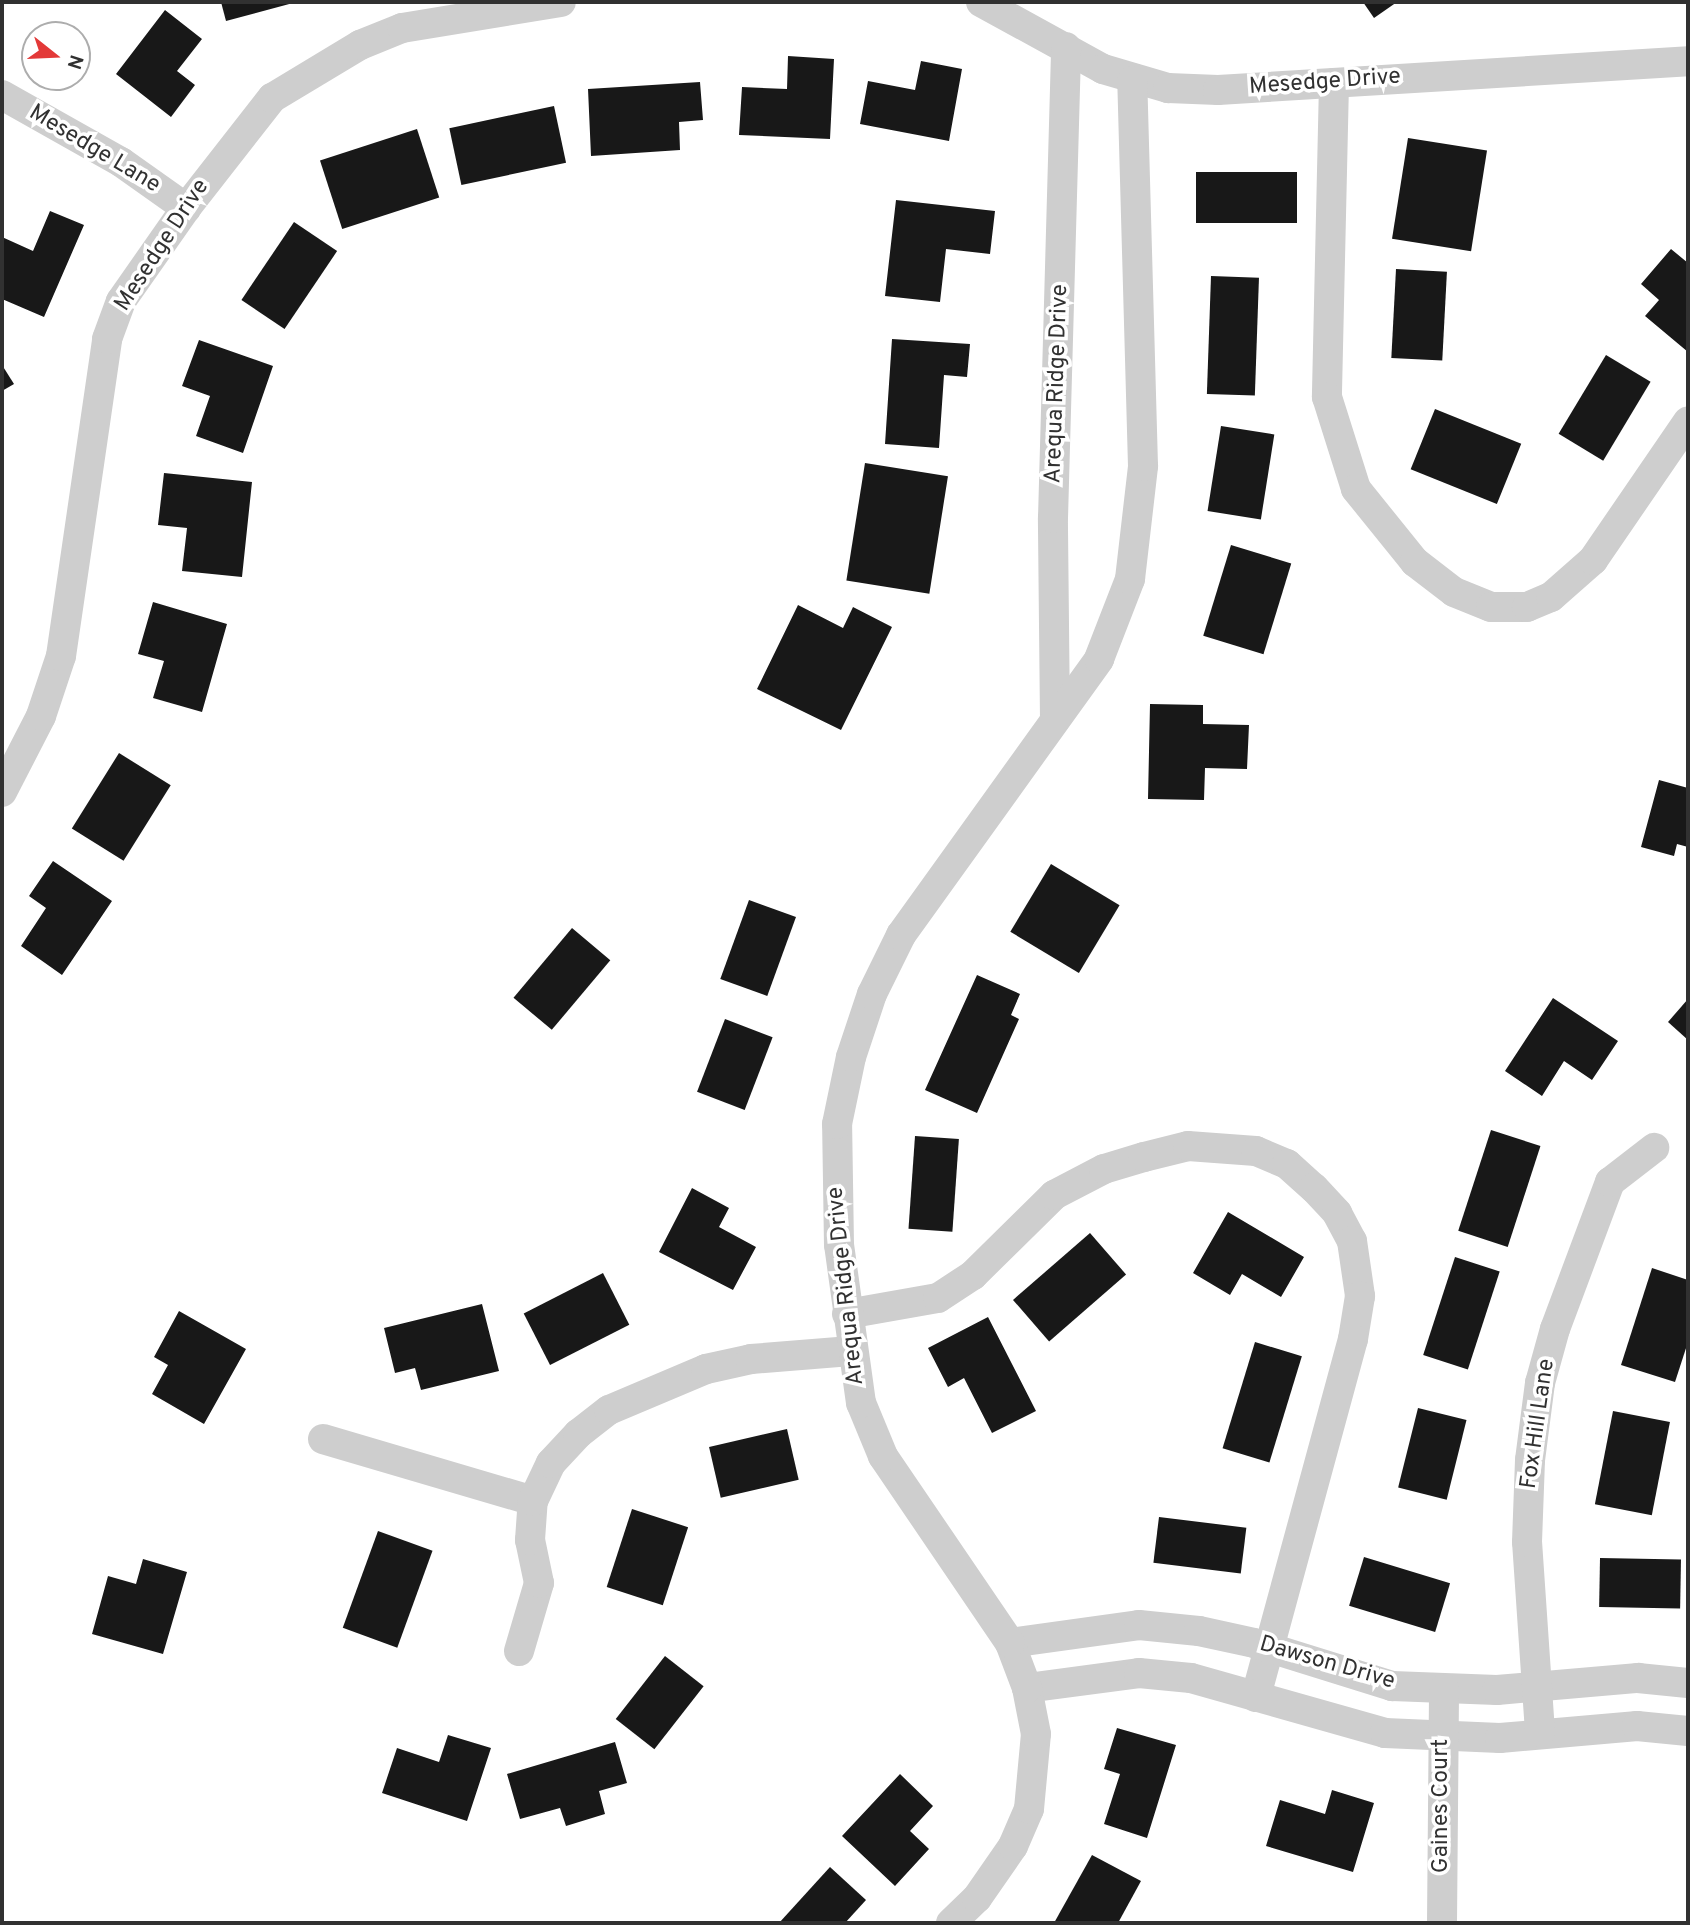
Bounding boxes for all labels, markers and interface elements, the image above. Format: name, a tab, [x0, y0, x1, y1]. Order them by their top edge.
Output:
north arrow	[21, 21, 91, 91]
text: N	[61, 52, 88, 72]
street label: Mesedge Drive	[1248, 64, 1402, 102]
street label: Mesedge Lane	[23, 100, 165, 200]
street label: Mesedge Drive	[110, 175, 216, 317]
street label: Arequa Ridge Drive	[1041, 284, 1075, 484]
street label: Arequa Ridge Drive	[823, 1185, 871, 1387]
street label: Fox Hill Lane	[1516, 1357, 1562, 1491]
street label: Dawson Drive	[1256, 1631, 1398, 1697]
street label: Gaines Court	[1428, 1739, 1456, 1873]

